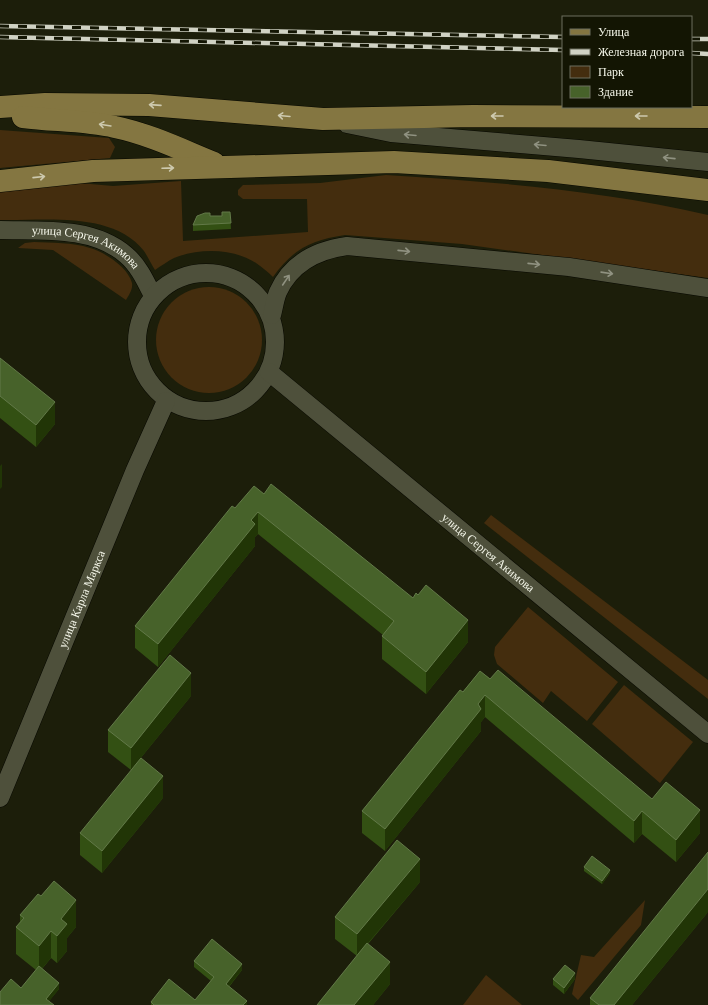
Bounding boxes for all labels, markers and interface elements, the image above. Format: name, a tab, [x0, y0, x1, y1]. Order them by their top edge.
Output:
legend	[562, 16, 692, 108]
text: Улица	[598, 25, 630, 39]
text: Железная дорога	[598, 45, 685, 59]
text: Парк	[598, 65, 624, 79]
text: Здание	[598, 85, 633, 99]
one-way arrow	[149, 102, 162, 109]
one-way arrow	[278, 112, 291, 119]
one-way arrow	[491, 112, 504, 120]
one-way arrow	[635, 112, 648, 120]
one-way arrow	[99, 121, 112, 129]
one-way arrow	[404, 131, 417, 138]
one-way arrow	[534, 142, 547, 149]
one-way arrow	[663, 154, 676, 162]
one-way arrow	[161, 164, 174, 172]
one-way arrow	[32, 173, 45, 180]
street label: улица Сергея Акимова	[32, 223, 143, 272]
one-way arrow	[397, 247, 410, 255]
one-way arrow	[527, 260, 540, 268]
one-way arrow	[600, 269, 613, 277]
one-way arrow	[282, 275, 290, 286]
street label: улица Сергея Акимова	[439, 510, 538, 595]
street label: улица Карла Маркса	[55, 548, 108, 650]

